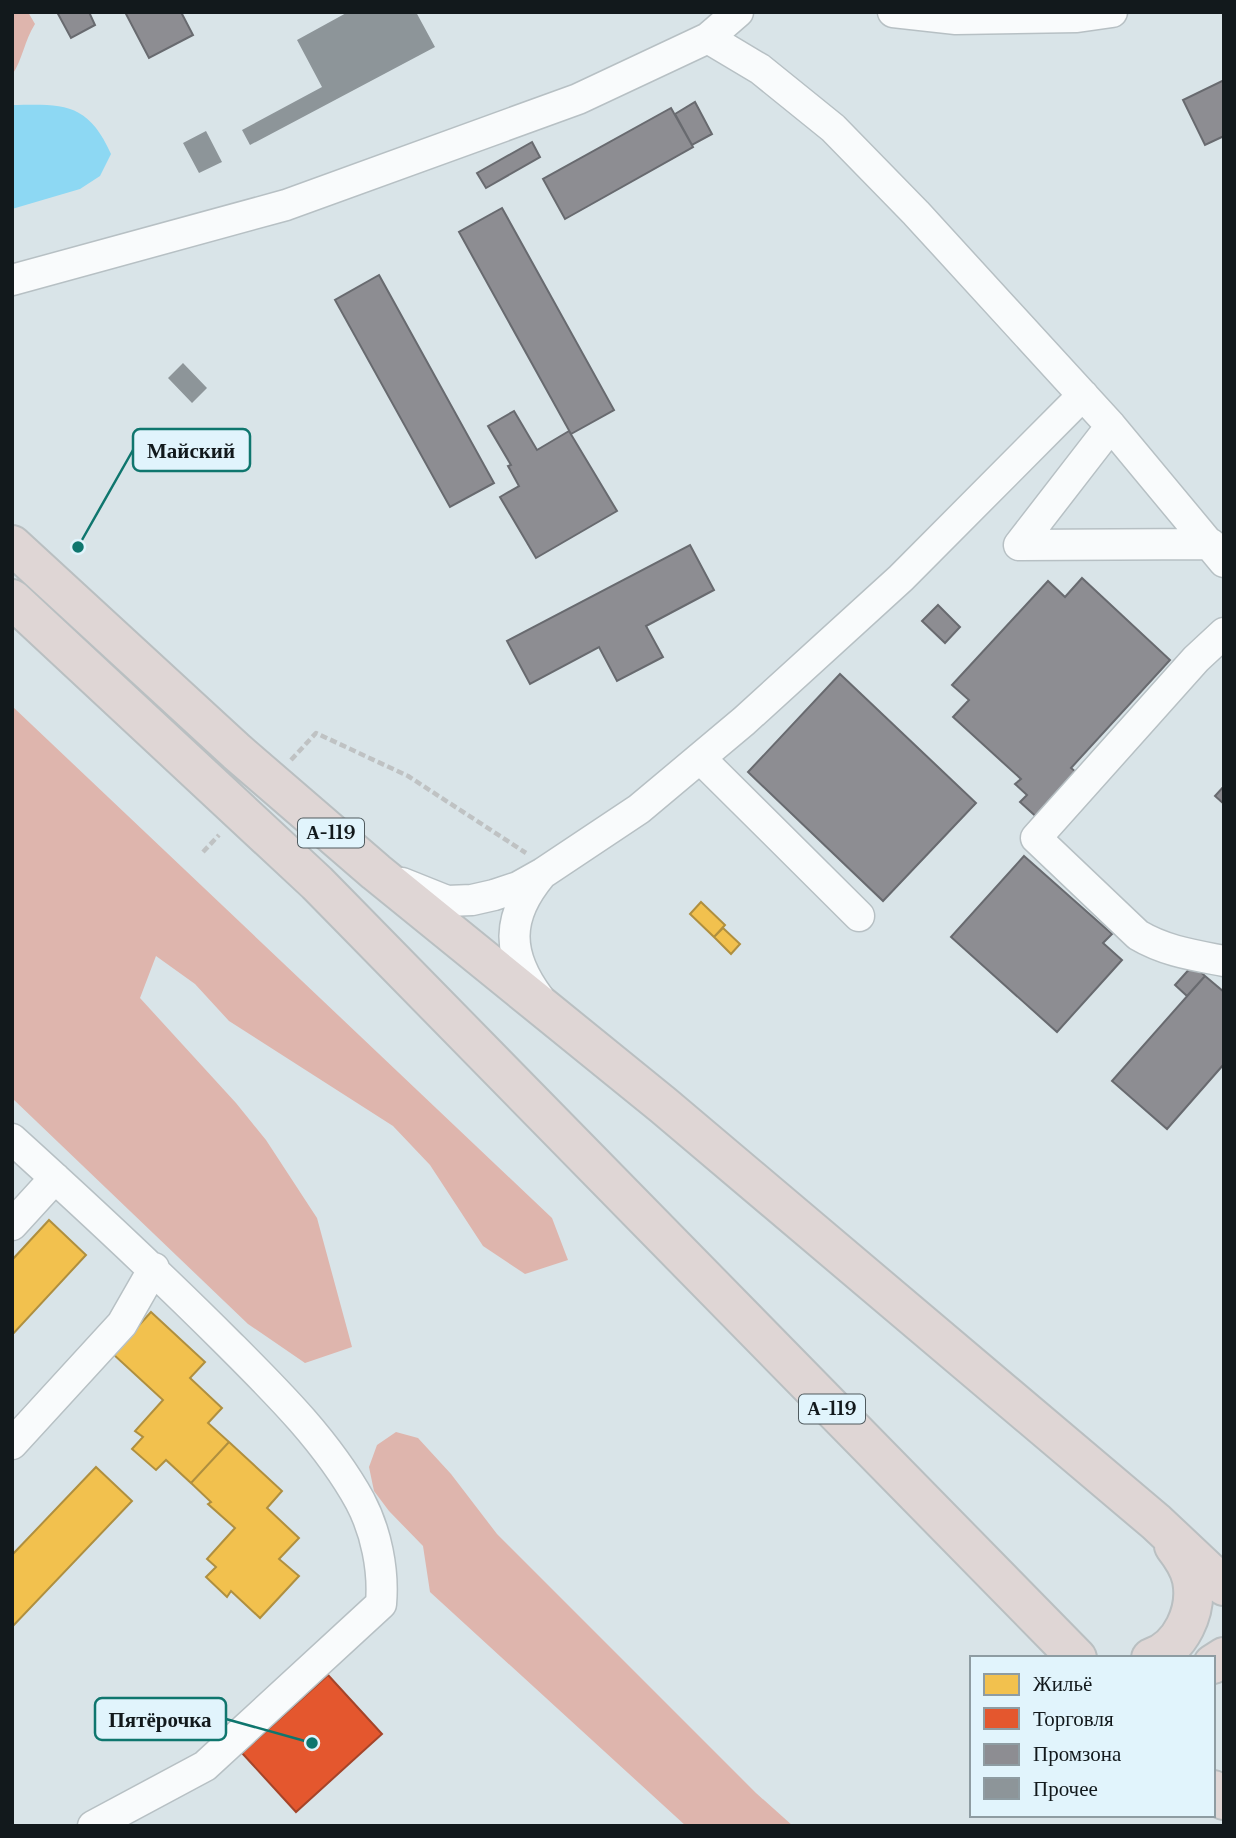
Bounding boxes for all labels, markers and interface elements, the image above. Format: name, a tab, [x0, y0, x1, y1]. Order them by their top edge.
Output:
callout: Майский	[133, 429, 250, 471]
text: Майский	[147, 438, 235, 464]
road number: А-119	[298, 818, 364, 848]
road number: А-119	[799, 1394, 865, 1424]
legend	[970, 1656, 1215, 1817]
text: Жильё	[1033, 1671, 1092, 1697]
callout: Пятёрочка	[95, 1698, 226, 1740]
text: Торговля	[1033, 1706, 1114, 1732]
text: Пятёрочка	[108, 1707, 212, 1733]
text: Промзона	[1033, 1741, 1122, 1767]
text: Прочее	[1033, 1776, 1098, 1802]

